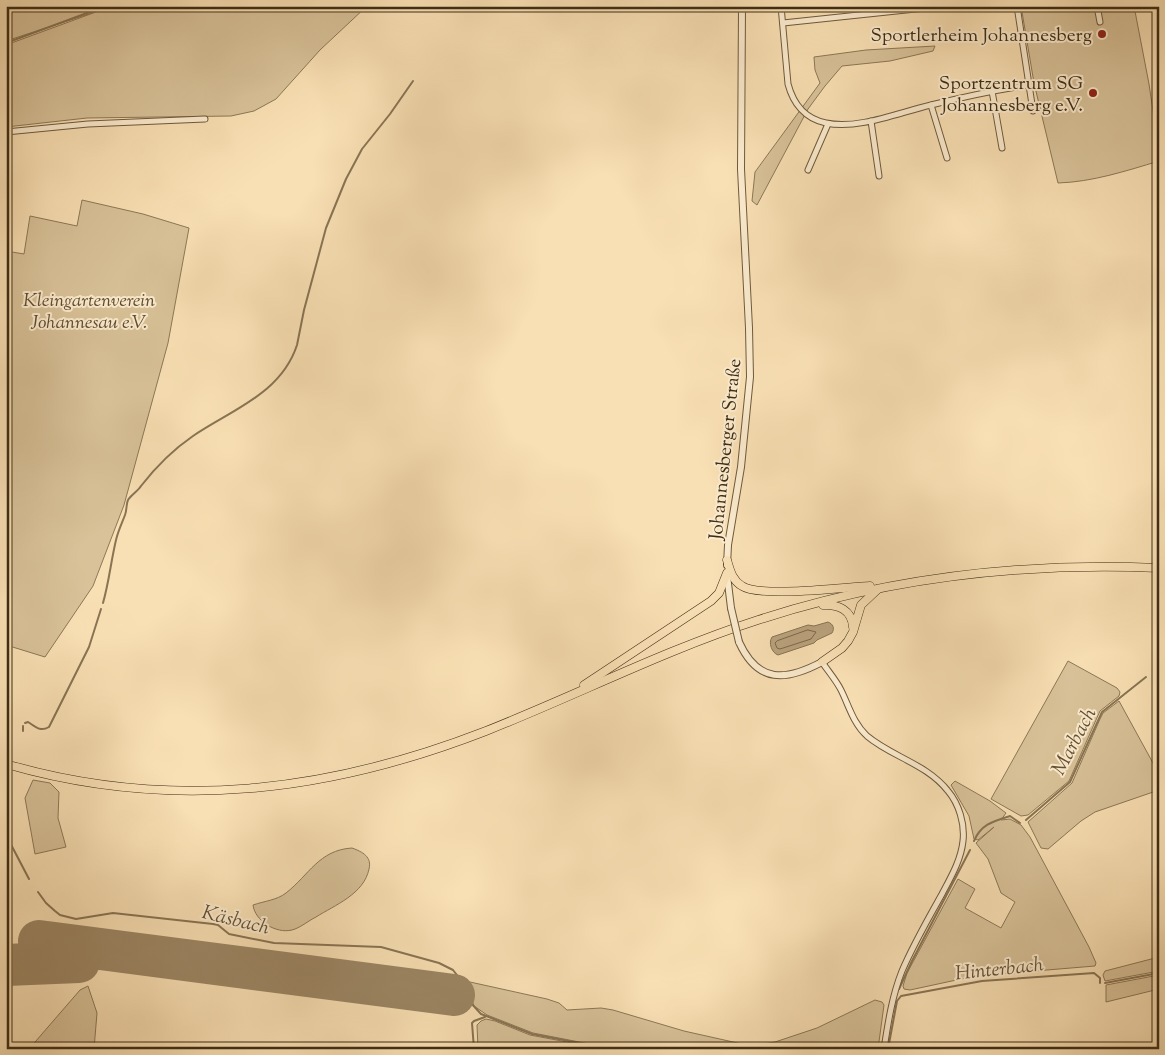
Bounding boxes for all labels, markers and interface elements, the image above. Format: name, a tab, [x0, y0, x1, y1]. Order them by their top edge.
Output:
place label: Sportlerheim Johannesberg	[870, 23, 1092, 50]
marker: Sportlerheim Johannesberg	[1096, 28, 1108, 40]
place label: Sportzentrum SG Johannesberg e.V.	[939, 71, 1083, 120]
marker: Sportzentrum SG Johannesberg e.V.	[1087, 87, 1099, 99]
park label: Kleingartenverein Johannesau e.V.	[23, 288, 155, 337]
street label: Johannesberger Straße	[703, 357, 749, 542]
water label: Marbach	[1045, 703, 1105, 781]
water label: Käsbach	[199, 899, 272, 944]
water label: Hinterbach	[954, 951, 1045, 990]

